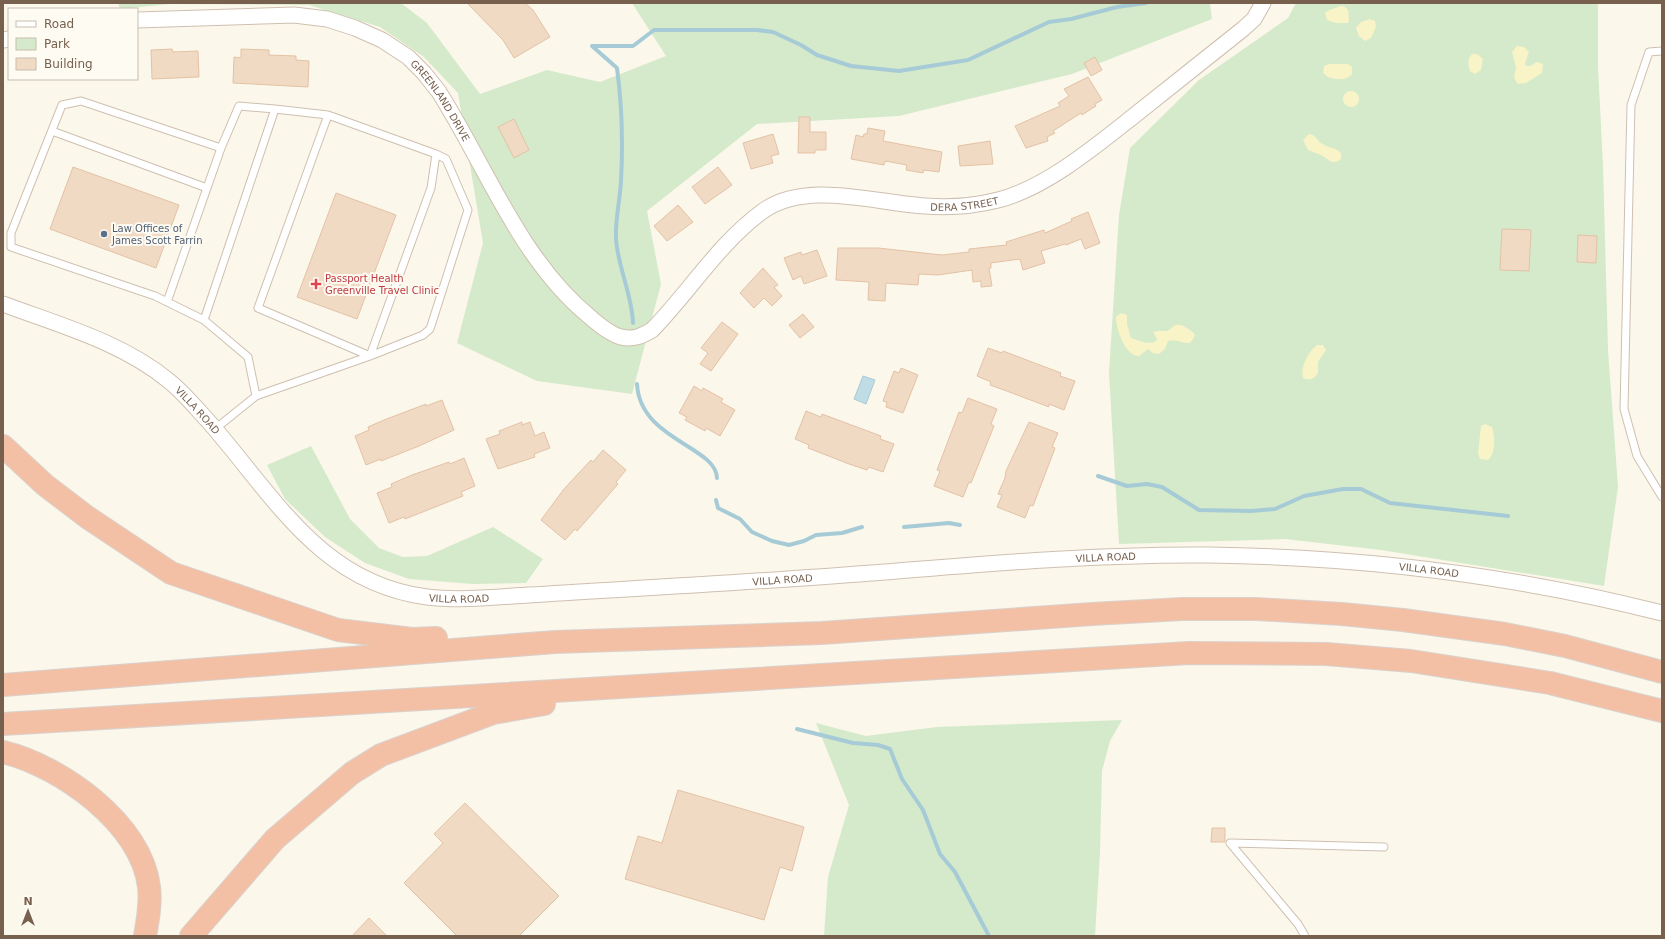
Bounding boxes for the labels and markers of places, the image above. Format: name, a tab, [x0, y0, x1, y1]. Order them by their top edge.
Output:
place label: Law Offices of James Scott Farrin	[111, 223, 202, 246]
marker: Law Offices of James Scott Farrin	[99, 229, 109, 239]
place label: Passport Health Greenville Travel Clinic	[325, 273, 439, 296]
marker: Passport Health Greenville Travel Clinic	[310, 278, 322, 290]

